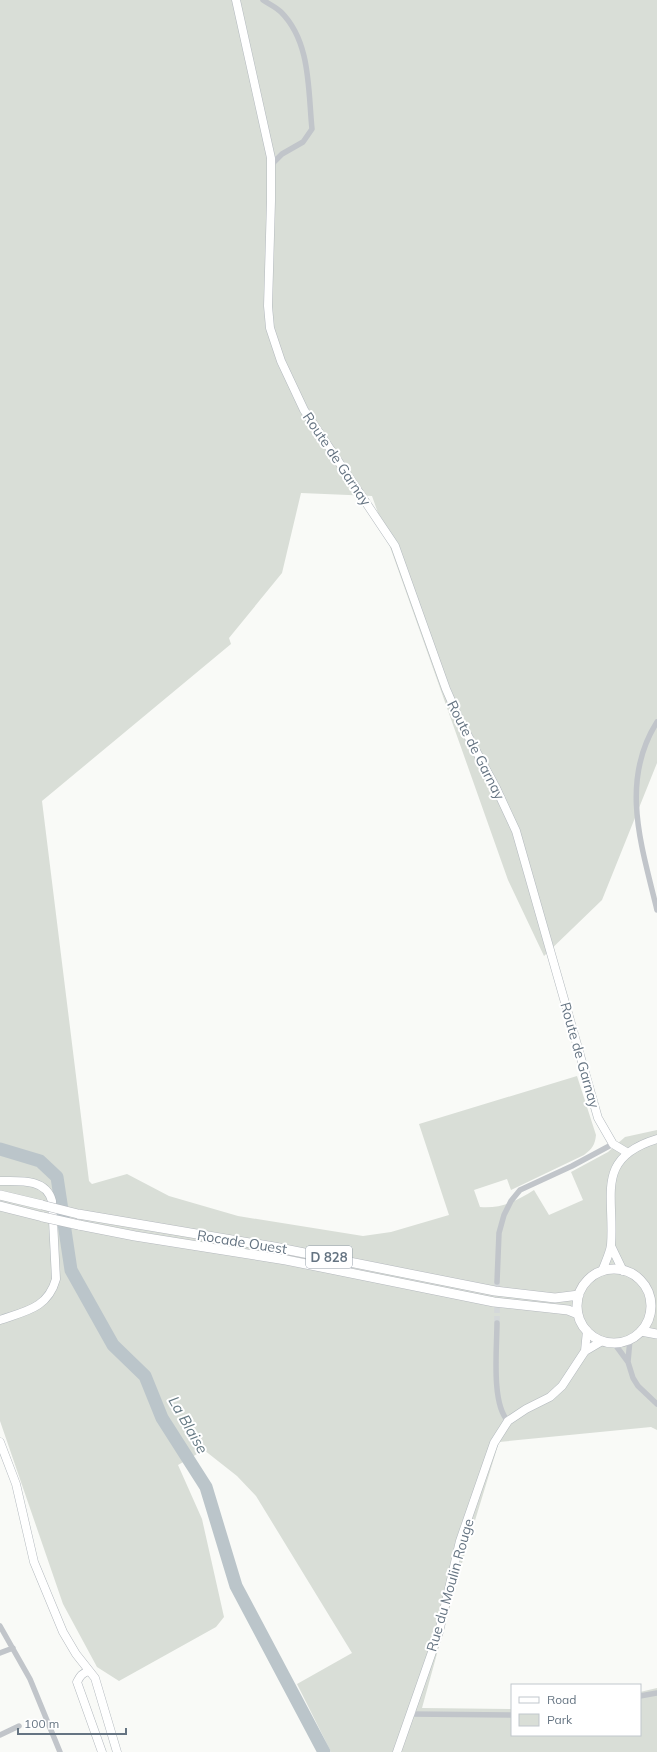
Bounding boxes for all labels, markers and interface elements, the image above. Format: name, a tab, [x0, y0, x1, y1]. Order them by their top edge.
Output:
street label: Route de Garnay	[299, 409, 375, 510]
street label: Route de Garnay	[443, 697, 509, 803]
street label: Route de Garnay	[556, 1000, 604, 1110]
street label: Rocade Ouest	[196, 1226, 288, 1258]
road number: D 828	[306, 1246, 352, 1268]
water label: La Blaise	[164, 1393, 212, 1457]
street label: Rue du Moulin Rouge	[422, 1516, 478, 1654]
legend	[511, 1684, 641, 1736]
text: Road	[547, 1692, 576, 1707]
scale bar	[18, 1710, 126, 1736]
text: Park	[547, 1712, 573, 1727]
text: 100 m	[24, 1716, 59, 1731]

